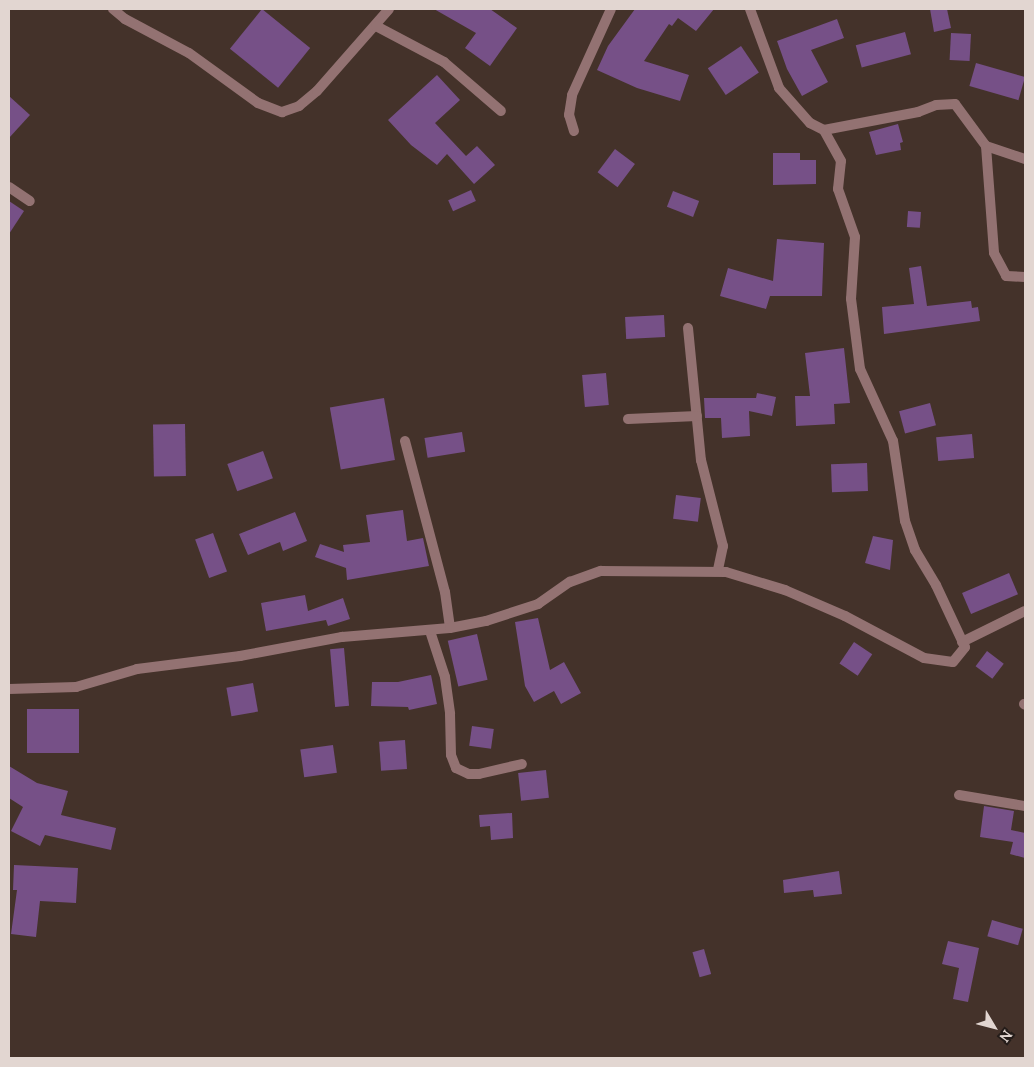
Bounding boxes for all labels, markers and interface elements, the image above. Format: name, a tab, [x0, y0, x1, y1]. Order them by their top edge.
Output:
north arrow	[969, 1002, 1019, 1052]
text: N	[996, 1026, 1016, 1046]

